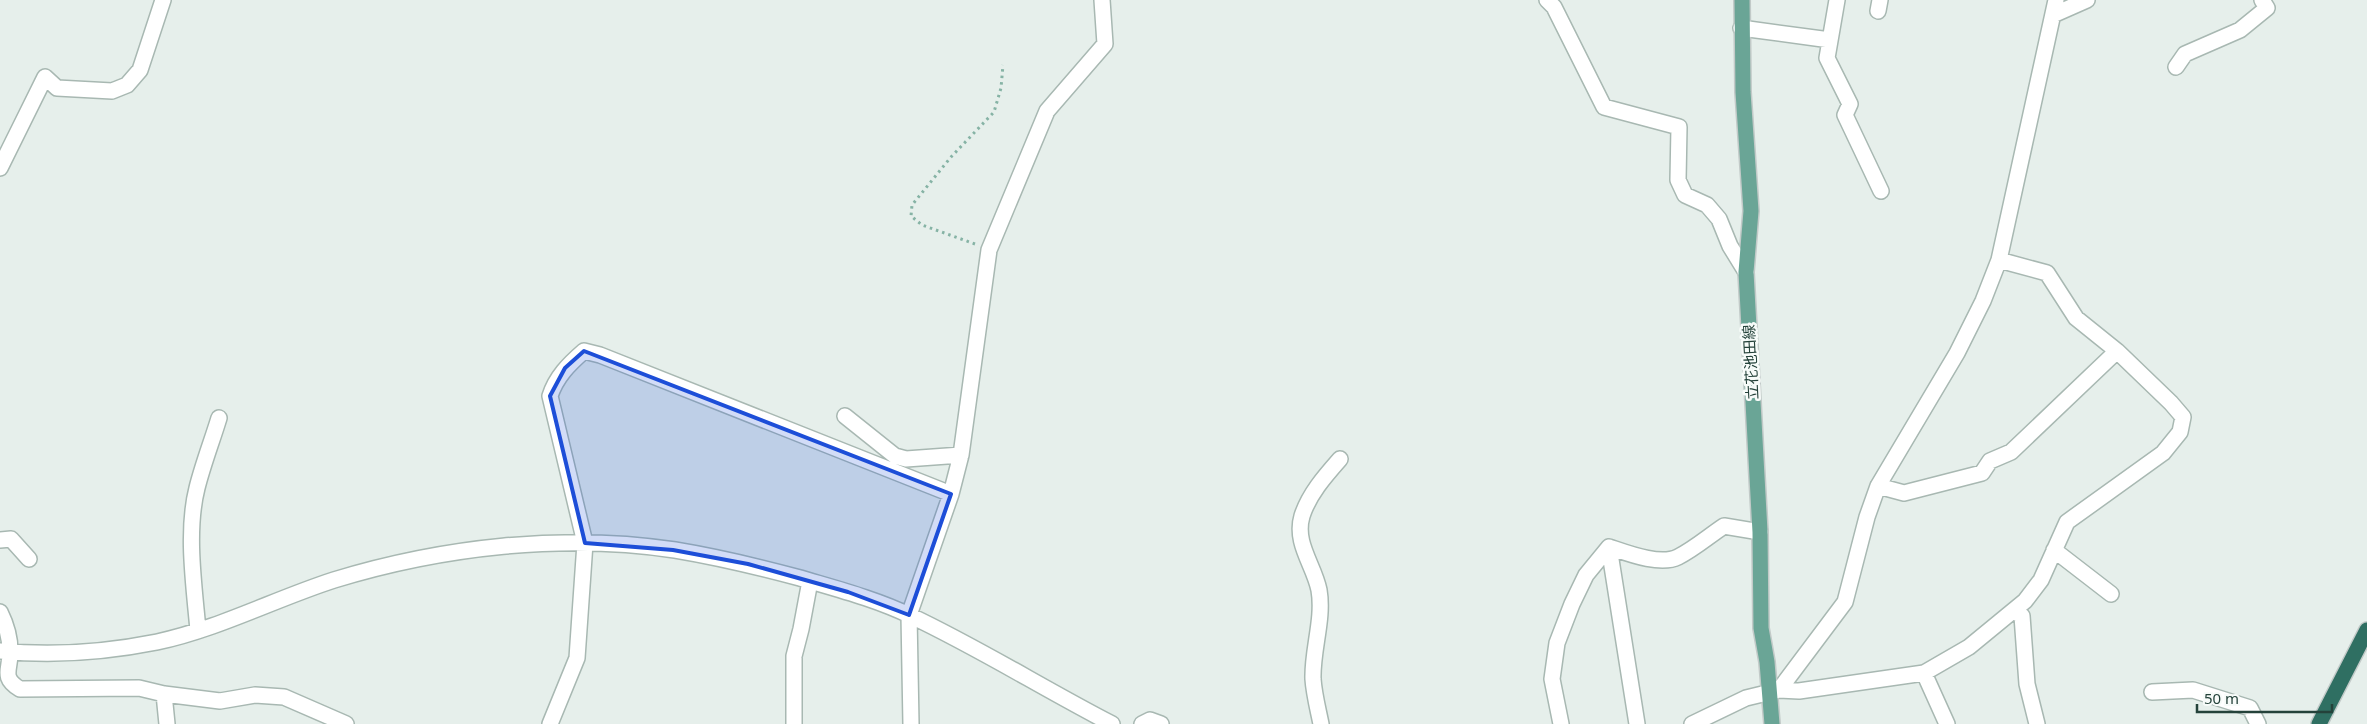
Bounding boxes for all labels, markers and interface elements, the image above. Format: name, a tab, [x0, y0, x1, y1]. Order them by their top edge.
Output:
street label: 立花池田線	[1738, 324, 1762, 400]
scale bar	[2197, 682, 2332, 714]
text: 50 m	[2204, 688, 2239, 708]

